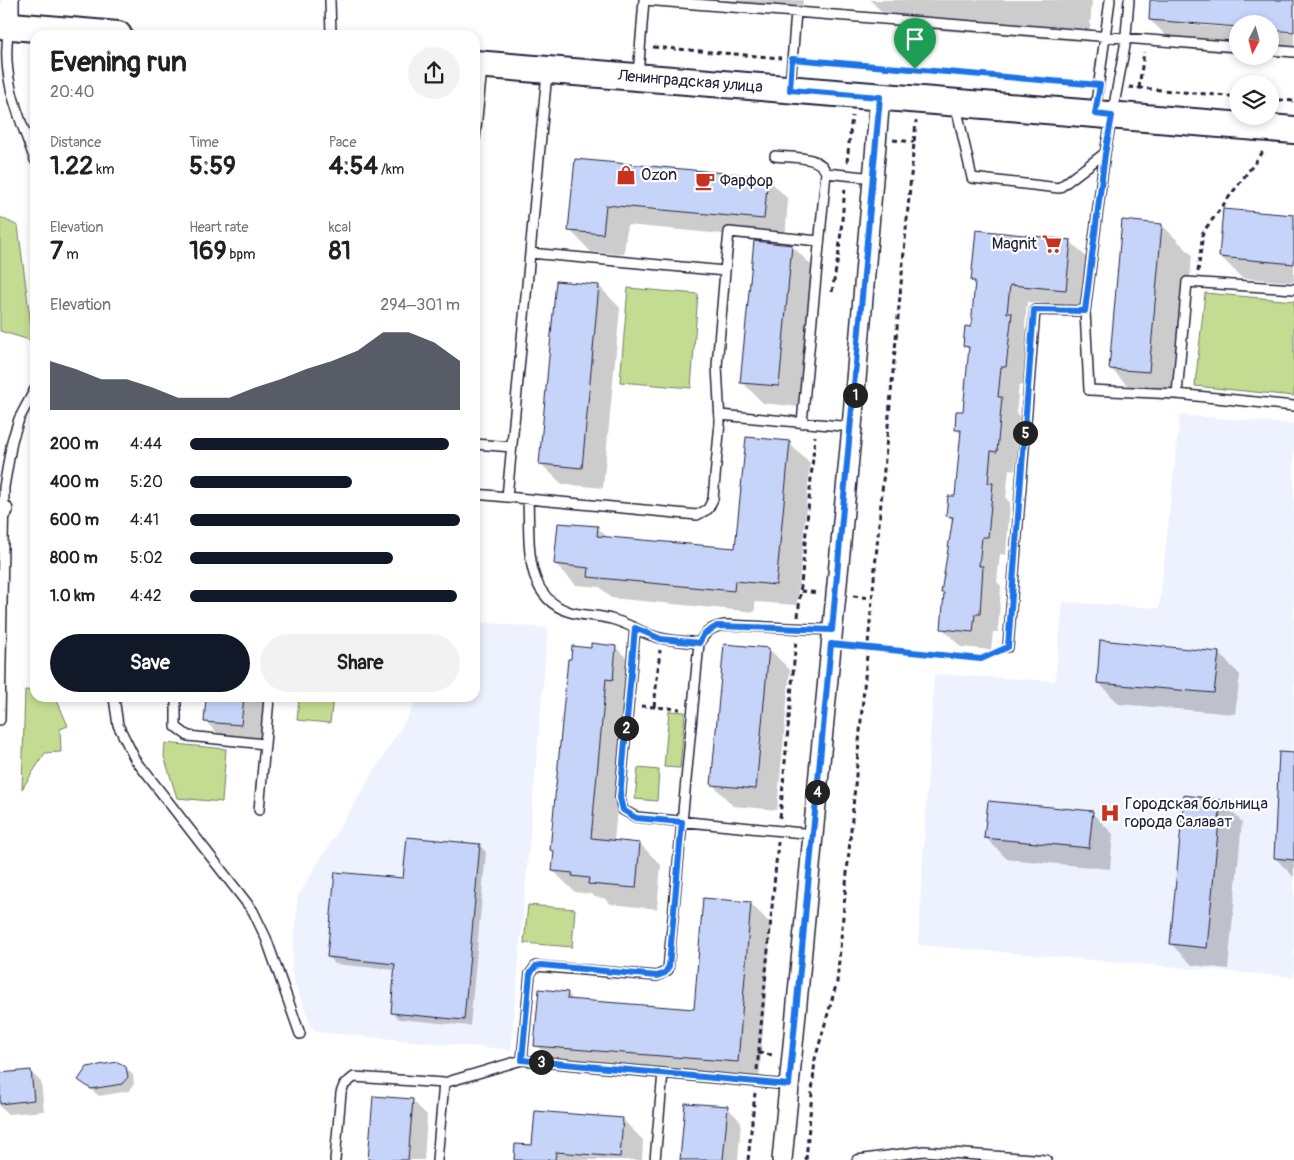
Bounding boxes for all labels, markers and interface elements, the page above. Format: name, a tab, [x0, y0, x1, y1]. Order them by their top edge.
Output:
north arrow	[1229, 15, 1279, 65]
map controls	[1229, 15, 1279, 125]
pin	[894, 18, 936, 69]
icon: arrive	[901, 25, 929, 53]
text: Evening run	[50, 45, 187, 80]
button: share	[408, 47, 460, 99]
street label: Ленинградская улица	[616, 65, 764, 97]
button: layers	[1229, 75, 1279, 125]
text: 20:40	[50, 82, 94, 102]
text: Distance	[50, 134, 101, 151]
text: Time	[189, 134, 219, 151]
text: Pace	[329, 134, 356, 151]
text: 1.22	[50, 151, 93, 182]
text: 5:59	[189, 151, 236, 182]
text: 4:54	[329, 151, 378, 182]
text: km	[93, 161, 115, 178]
text: /km	[378, 161, 404, 178]
shop icon: Ozon	[615, 164, 637, 186]
place label: Ozon	[641, 165, 677, 185]
cafe icon: Фарфор	[694, 170, 716, 192]
place label: Фарфор	[720, 171, 773, 191]
text: Elevation	[50, 219, 103, 236]
text: Heart rate	[189, 219, 248, 236]
text: kcal	[329, 219, 351, 236]
supermarket icon: Magnit	[1041, 233, 1063, 255]
place label: Magnit	[992, 234, 1038, 254]
text: 7	[50, 236, 63, 267]
text: 169	[189, 236, 227, 267]
text: 81	[329, 236, 351, 267]
text: m	[63, 246, 79, 263]
text: bpm	[227, 246, 255, 263]
text: Elevation	[50, 295, 111, 315]
text: 294–301 m	[380, 295, 460, 315]
pin: 1	[842, 382, 868, 408]
text: 1	[853, 387, 858, 404]
pin: 5	[1012, 420, 1038, 446]
text: 5	[1022, 425, 1029, 442]
text: 200 m	[50, 434, 98, 454]
text: 4:44	[130, 434, 162, 454]
text: 400 m	[50, 472, 99, 492]
text: 5:20	[130, 472, 163, 492]
text: 600 m	[50, 510, 99, 530]
text: 4:41	[130, 510, 159, 530]
text: 800 m	[50, 548, 98, 568]
text: 5:02	[130, 548, 163, 568]
text: 1.0 km	[50, 586, 95, 606]
text: 4:42	[130, 586, 162, 606]
button: Save	[50, 634, 250, 692]
button: Share	[260, 634, 460, 692]
pin: 2	[614, 716, 638, 740]
text: 2	[623, 720, 630, 737]
pin: 4	[804, 780, 830, 804]
text: 4	[813, 784, 822, 801]
place label: Городская больница города Салават	[1125, 794, 1268, 832]
hospital icon: Городская больница города Салават	[1099, 802, 1121, 824]
pin: 3	[528, 1050, 554, 1074]
text: 3	[538, 1054, 545, 1071]

